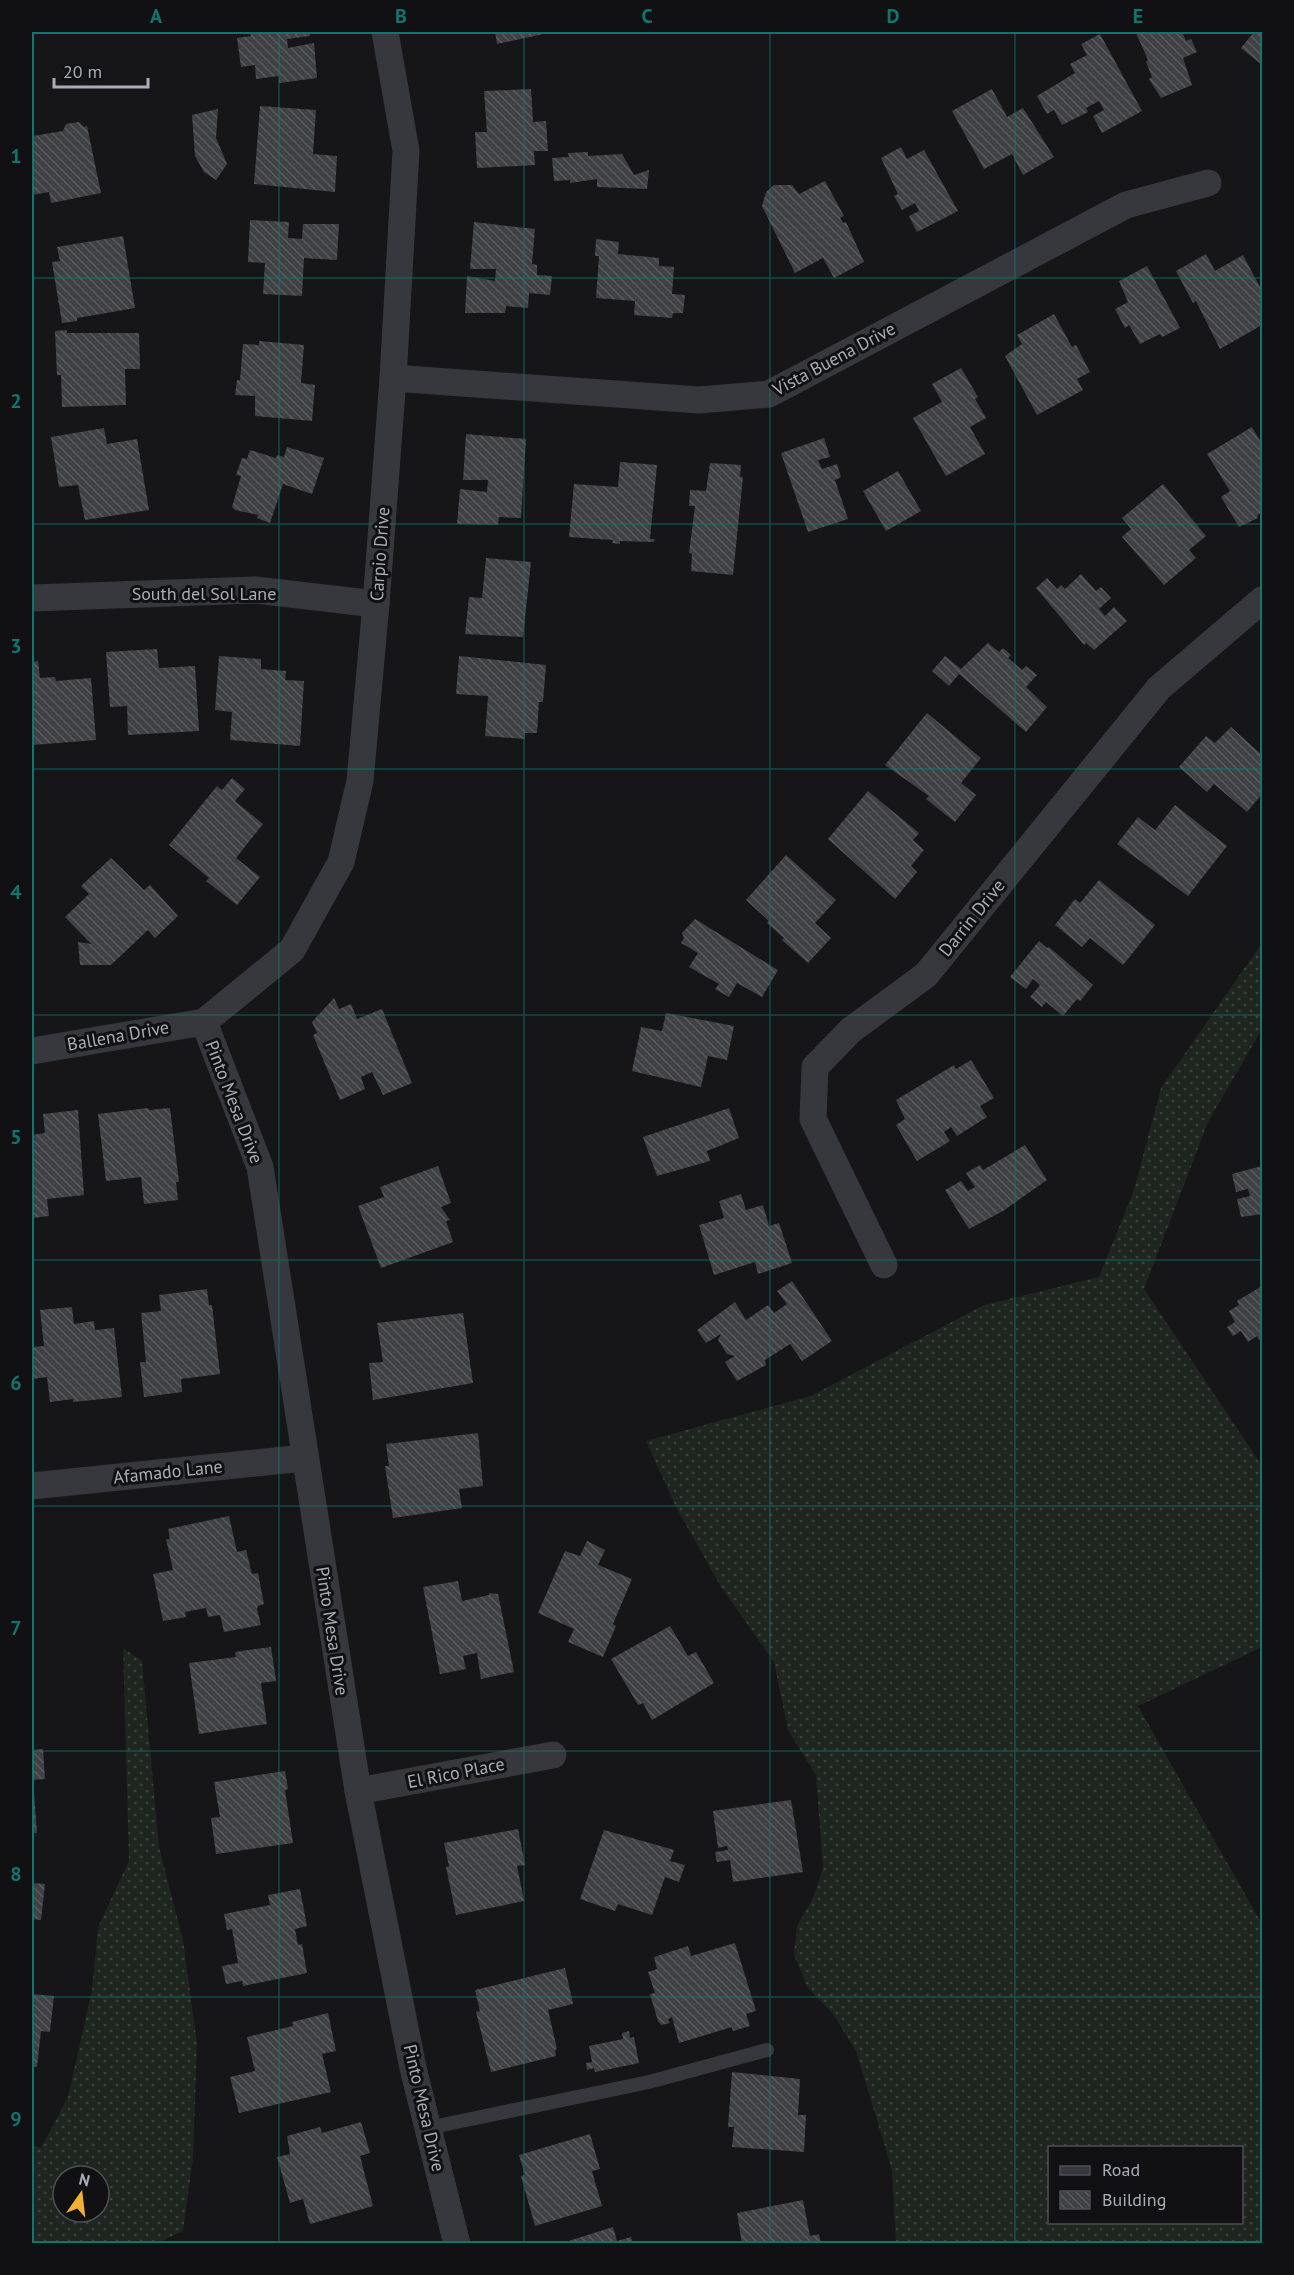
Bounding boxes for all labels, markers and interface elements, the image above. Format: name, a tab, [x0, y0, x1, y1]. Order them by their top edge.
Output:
text: A	[150, 3, 163, 29]
text: B	[395, 3, 407, 29]
text: C	[641, 3, 653, 29]
text: D	[887, 3, 900, 29]
text: E	[1133, 3, 1143, 29]
scale bar	[54, 51, 148, 89]
text: 20 m	[63, 60, 102, 83]
text: 1	[10, 143, 22, 169]
street label: Vista Buena Drive	[768, 317, 899, 401]
text: 2	[10, 388, 22, 414]
street label: Carpio Drive	[365, 506, 394, 602]
street label: South del Sol Lane	[132, 582, 276, 605]
text: 3	[10, 633, 22, 659]
street label: Darrin Drive	[933, 874, 1010, 961]
text: 4	[10, 879, 22, 905]
street label: Ballena Drive	[65, 1015, 171, 1056]
street label: Pinto Mesa Drive	[200, 1037, 269, 1167]
text: 5	[10, 1124, 22, 1150]
text: 6	[10, 1370, 22, 1396]
street label: Afamado Lane	[112, 1454, 224, 1489]
street label: Pinto Mesa Drive	[311, 1565, 354, 1697]
text: 7	[10, 1615, 22, 1641]
street label: El Rico Place	[405, 1752, 506, 1793]
text: 8	[10, 1861, 22, 1887]
street label: Pinto Mesa Drive	[399, 2042, 450, 2174]
text: 9	[10, 2106, 22, 2132]
legend	[1048, 2146, 1243, 2224]
text: Road	[1102, 2158, 1140, 2181]
north arrow	[51, 2164, 111, 2224]
text: N	[77, 2168, 92, 2190]
text: Building	[1102, 2188, 1166, 2211]

